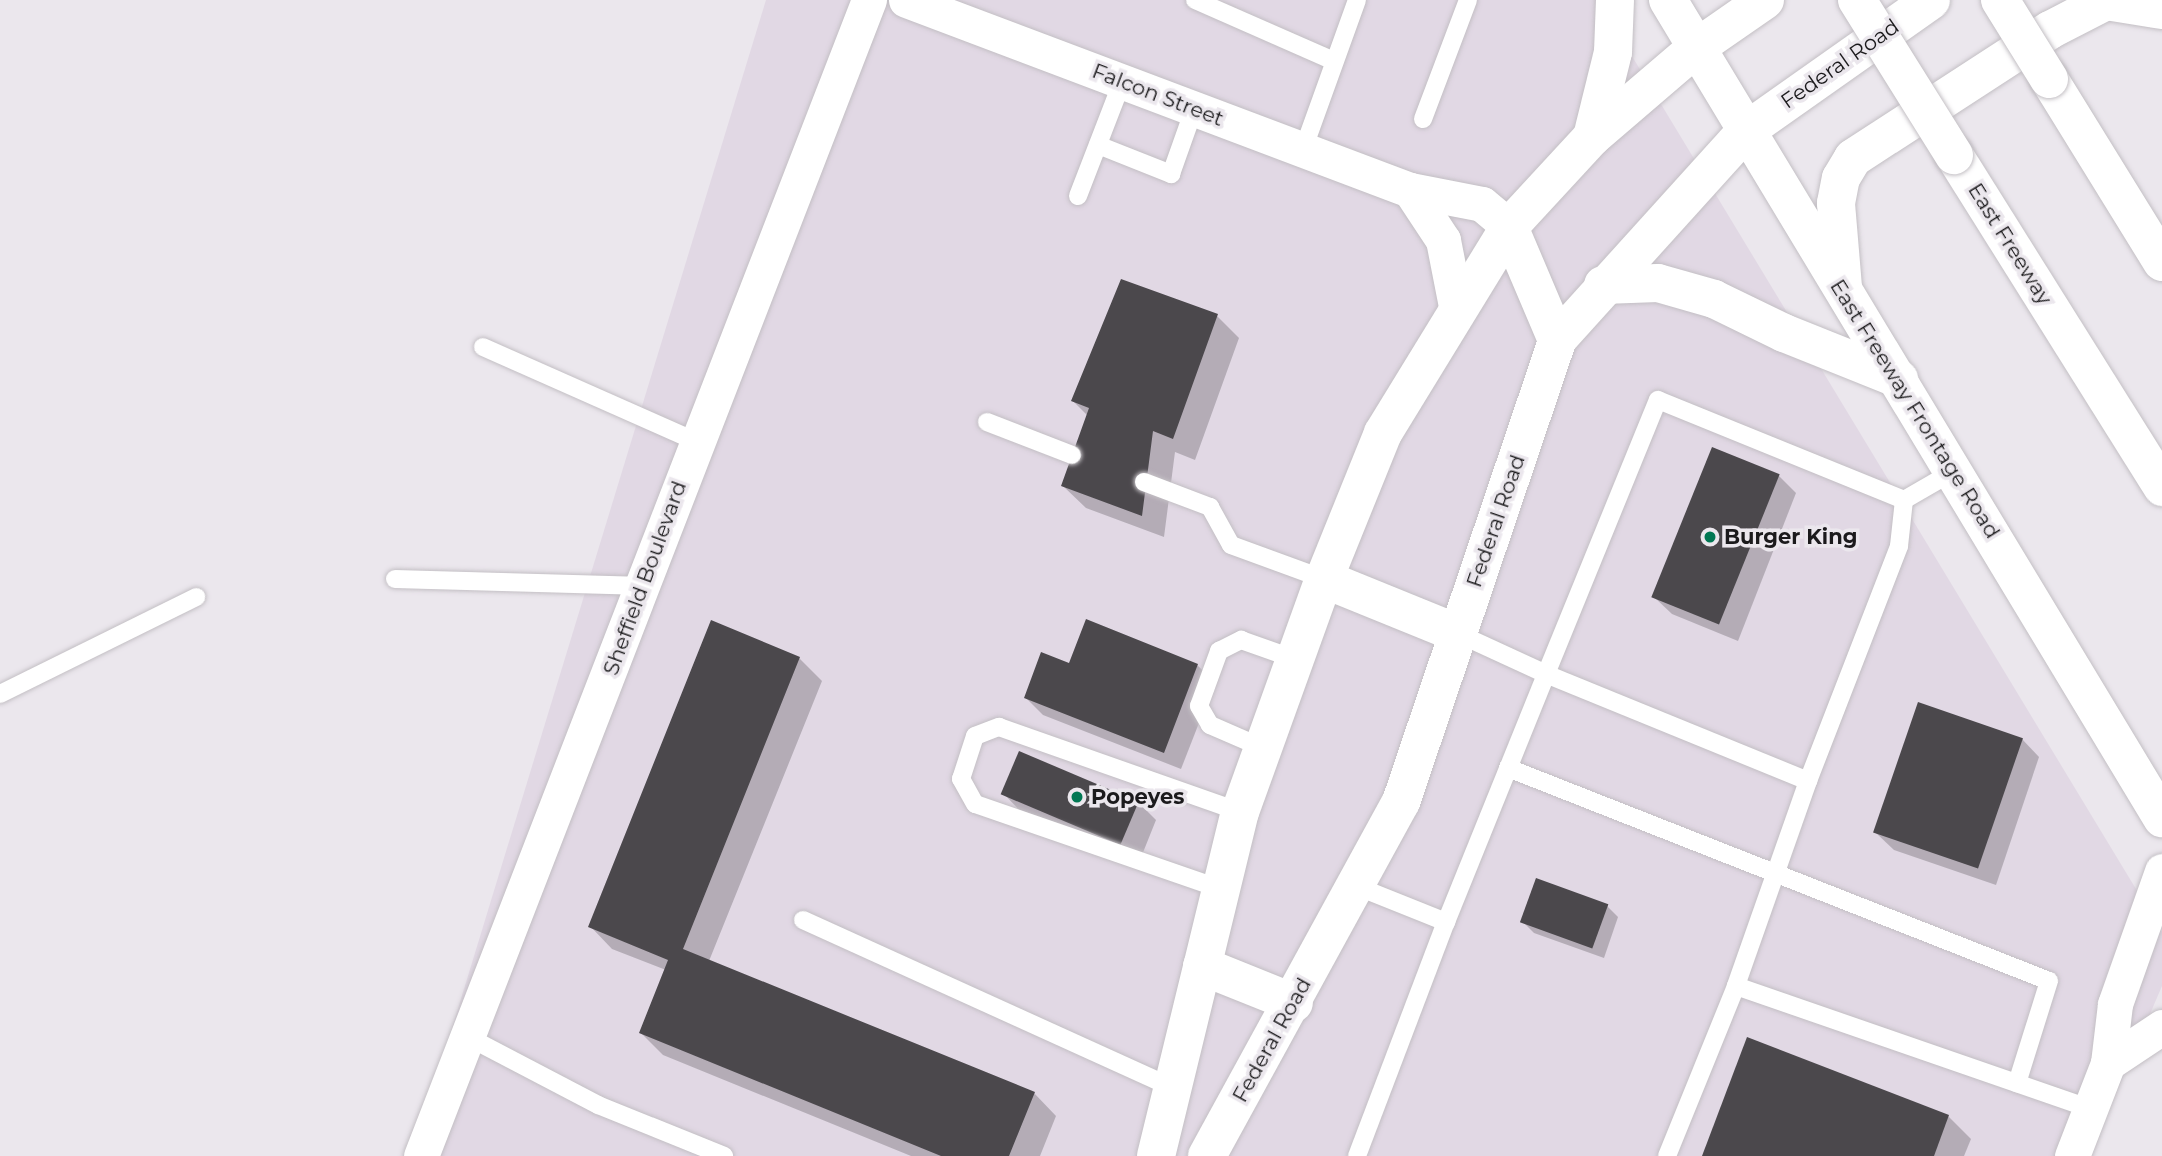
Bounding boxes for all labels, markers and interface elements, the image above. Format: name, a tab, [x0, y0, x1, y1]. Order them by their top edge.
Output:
street label: Federal Road	[1776, 14, 1904, 114]
street label: Falcon Street	[1089, 58, 1227, 132]
street label: East Freeway	[1963, 179, 2057, 309]
street label: East Freeway Frontage Road	[1825, 275, 2005, 543]
street label: Federal Road	[1462, 451, 1530, 591]
street label: Sheffield Boulevard	[598, 477, 692, 679]
place label: Burger King	[1724, 524, 1857, 550]
marker: Burger King	[1702, 529, 1718, 545]
place label: Popeyes	[1091, 784, 1184, 810]
marker: Popeyes	[1069, 789, 1085, 805]
street label: Federal Road	[1227, 973, 1317, 1107]

